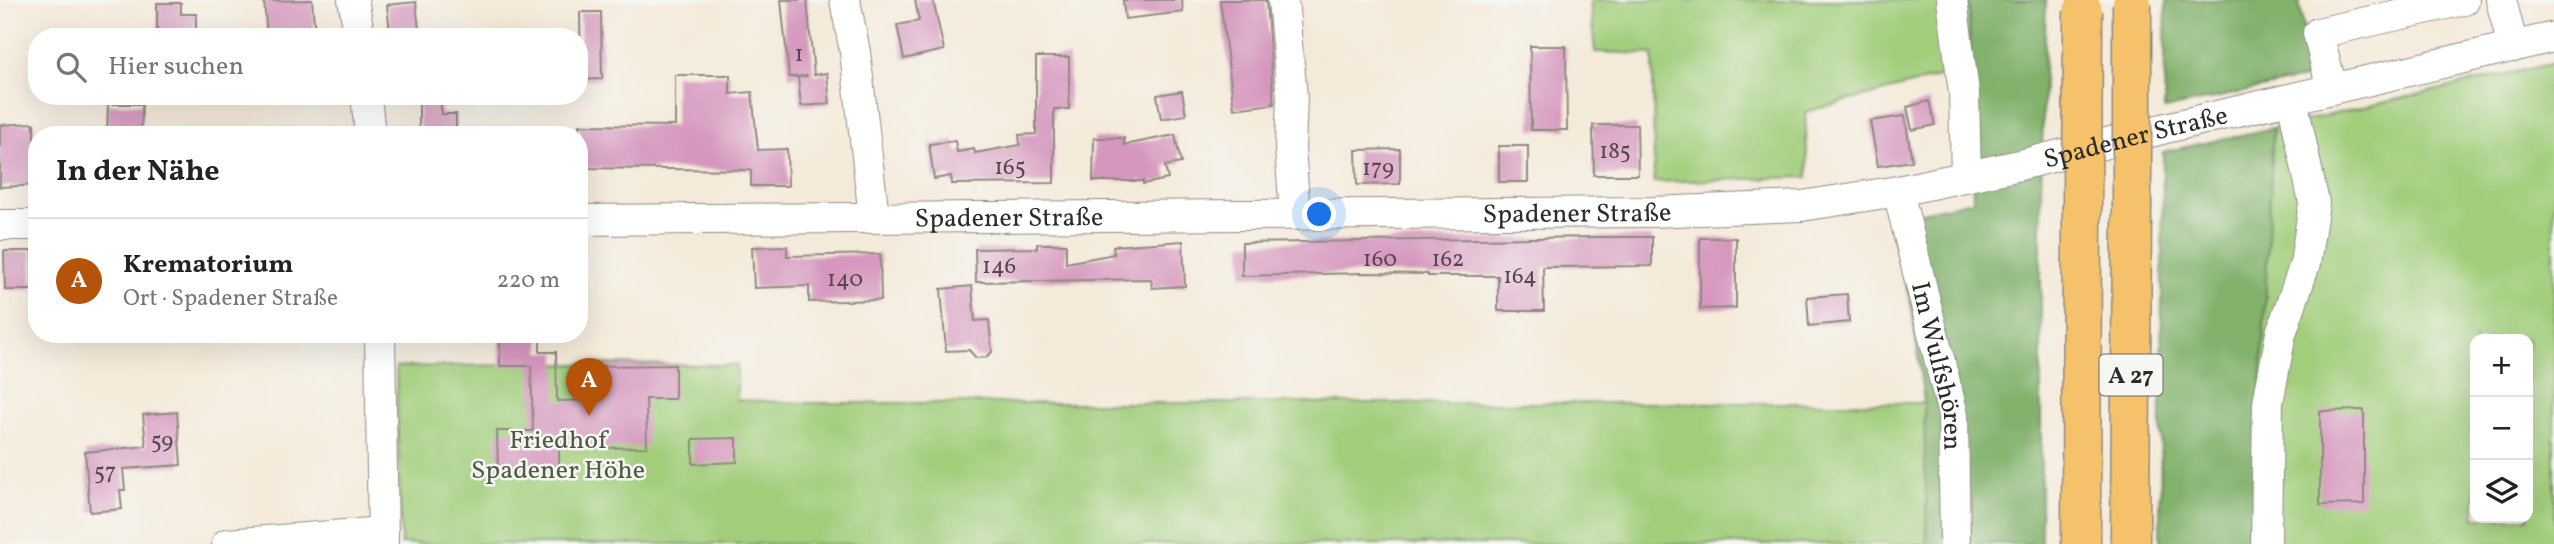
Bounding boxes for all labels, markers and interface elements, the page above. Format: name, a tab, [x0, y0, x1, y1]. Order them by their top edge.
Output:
search box	[28, 28, 588, 105]
house number: 1	[795, 39, 803, 71]
icon: search	[52, 48, 90, 86]
text: Hier suchen	[108, 49, 244, 85]
street label: Spadener Straße	[2040, 98, 2231, 178]
house number: 185	[1599, 136, 1631, 168]
text: In der Nähe	[56, 151, 220, 193]
house number: 165	[994, 152, 1026, 184]
house number: 179	[1362, 153, 1394, 185]
street label: Spadener Straße	[1483, 195, 1672, 233]
your location	[1302, 197, 1336, 231]
street label: Spadener Straße	[915, 200, 1103, 237]
house number: 160	[1363, 244, 1397, 276]
house number: 162	[1432, 244, 1464, 276]
text: Krematorium	[123, 247, 293, 283]
house number: 146	[982, 251, 1016, 283]
house number: 164	[1503, 261, 1537, 293]
house number: 140	[827, 264, 863, 296]
text: A	[71, 265, 87, 297]
text: 220 m	[497, 265, 560, 297]
street label: Im Wulfshören	[1901, 278, 1970, 451]
text: Ort · Spadener Straße	[123, 283, 338, 315]
map controls	[2470, 334, 2533, 523]
button: +	[2470, 334, 2533, 397]
road number: A 27	[2100, 354, 2162, 396]
pin: A	[566, 358, 612, 416]
button: −	[2470, 397, 2533, 460]
park label: Friedhof Spadener Höhe	[471, 423, 645, 489]
house number: 59	[151, 426, 173, 458]
house number: 57	[94, 457, 116, 489]
button: layers	[2470, 460, 2533, 523]

